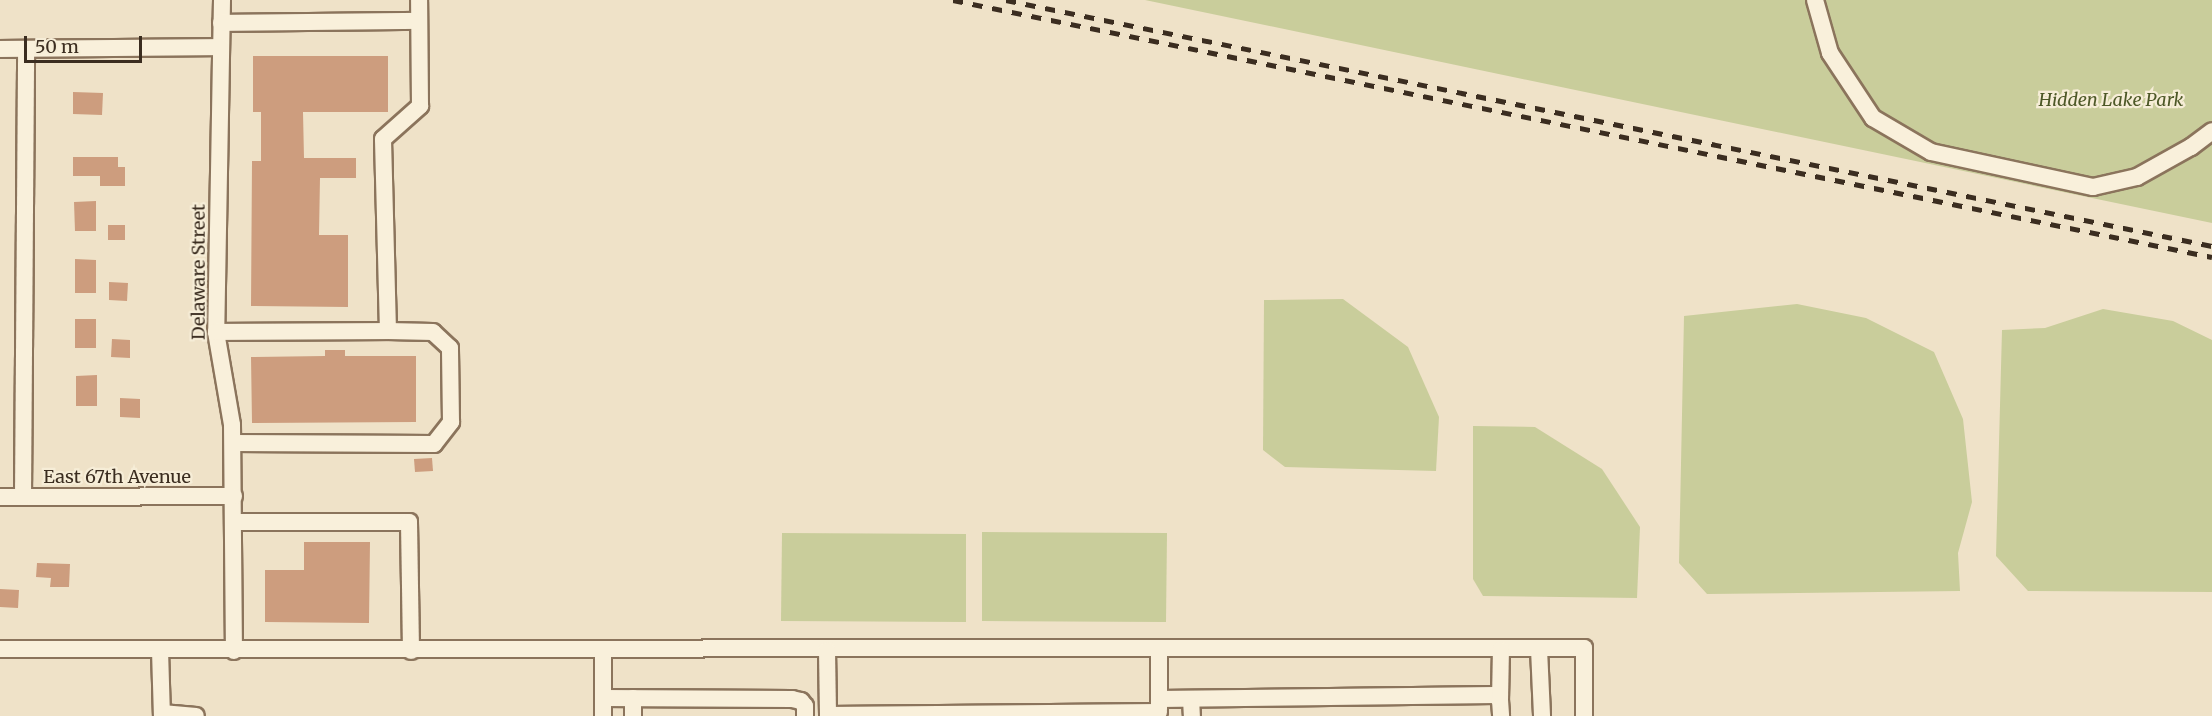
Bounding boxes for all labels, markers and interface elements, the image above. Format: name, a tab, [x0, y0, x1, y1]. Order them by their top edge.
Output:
scale bar	[27, 24, 146, 62]
text: 50 m	[35, 35, 79, 58]
park label: Hidden Lake Park	[2039, 89, 2183, 111]
street label: Delaware Street	[188, 204, 210, 340]
street label: East 67th Avenue	[43, 466, 191, 488]

